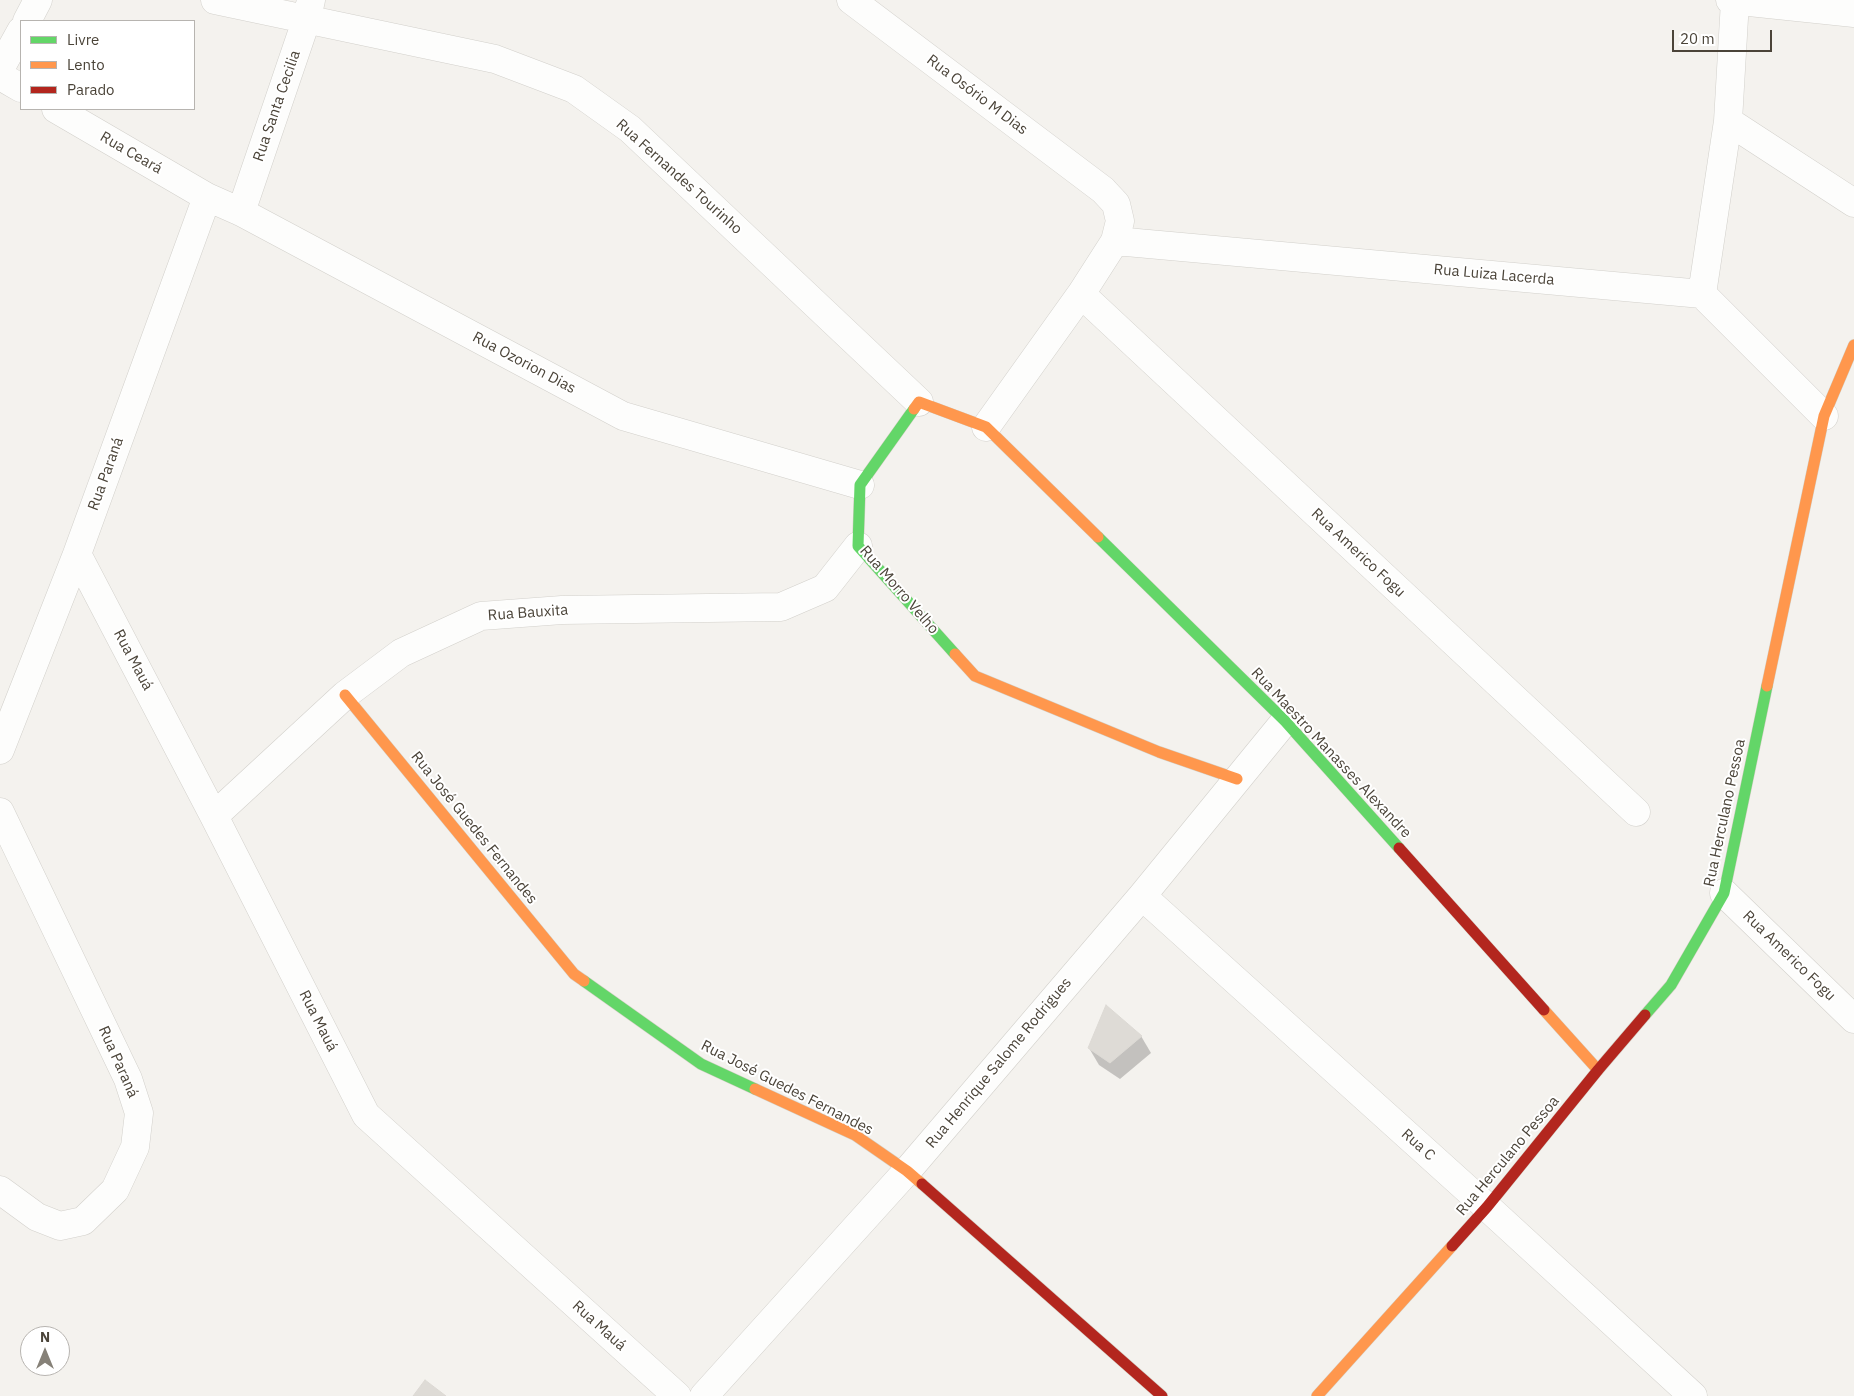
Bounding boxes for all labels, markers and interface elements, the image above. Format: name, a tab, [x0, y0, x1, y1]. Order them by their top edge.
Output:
legend	[20, 20, 195, 110]
scale bar	[1674, 20, 1774, 52]
text: 20 m	[1680, 29, 1715, 48]
text: Livre	[67, 30, 99, 49]
street label: Rua Santa Cecilia	[250, 48, 304, 164]
street label: Rua Osório M Dias	[923, 51, 1031, 139]
text: Lento	[67, 55, 105, 74]
text: Parado	[67, 80, 115, 99]
street label: Rua Fernandes Tourinho	[612, 116, 746, 238]
street label: Rua Ceará	[97, 128, 165, 178]
street label: Rua Luiza Lacerda	[1433, 261, 1555, 289]
street label: Rua Ozorion Dias	[469, 328, 579, 398]
street label: Rua Paraná	[84, 435, 128, 513]
street label: Rua Americo Fogu	[1307, 505, 1409, 601]
street label: Rua Morro Velho	[856, 542, 942, 638]
street label: Rua Bauxita	[487, 601, 569, 625]
street label: Rua Mauá	[109, 626, 157, 694]
street label: Rua Maestro Manasses Alexandre	[1247, 664, 1415, 842]
street label: Rua Herculano Pessoa	[1701, 738, 1749, 888]
street label: Rua José Guedes Fernandes	[407, 748, 541, 908]
street label: Rua Americo Fogu	[1739, 907, 1839, 1005]
street label: Rua Henrique Salome Rodrigues	[922, 974, 1076, 1152]
street label: Rua Mauá	[295, 987, 341, 1055]
street label: Rua Paraná	[94, 1023, 142, 1101]
street label: Rua José Guedes Fernandes	[698, 1037, 876, 1139]
street label: Rua Herculano Pessoa	[1453, 1093, 1563, 1219]
street label: Rua C	[1397, 1125, 1439, 1165]
street label: Rua Mauá	[568, 1297, 630, 1355]
north arrow	[20, 1326, 70, 1376]
text: N	[40, 1328, 50, 1346]

